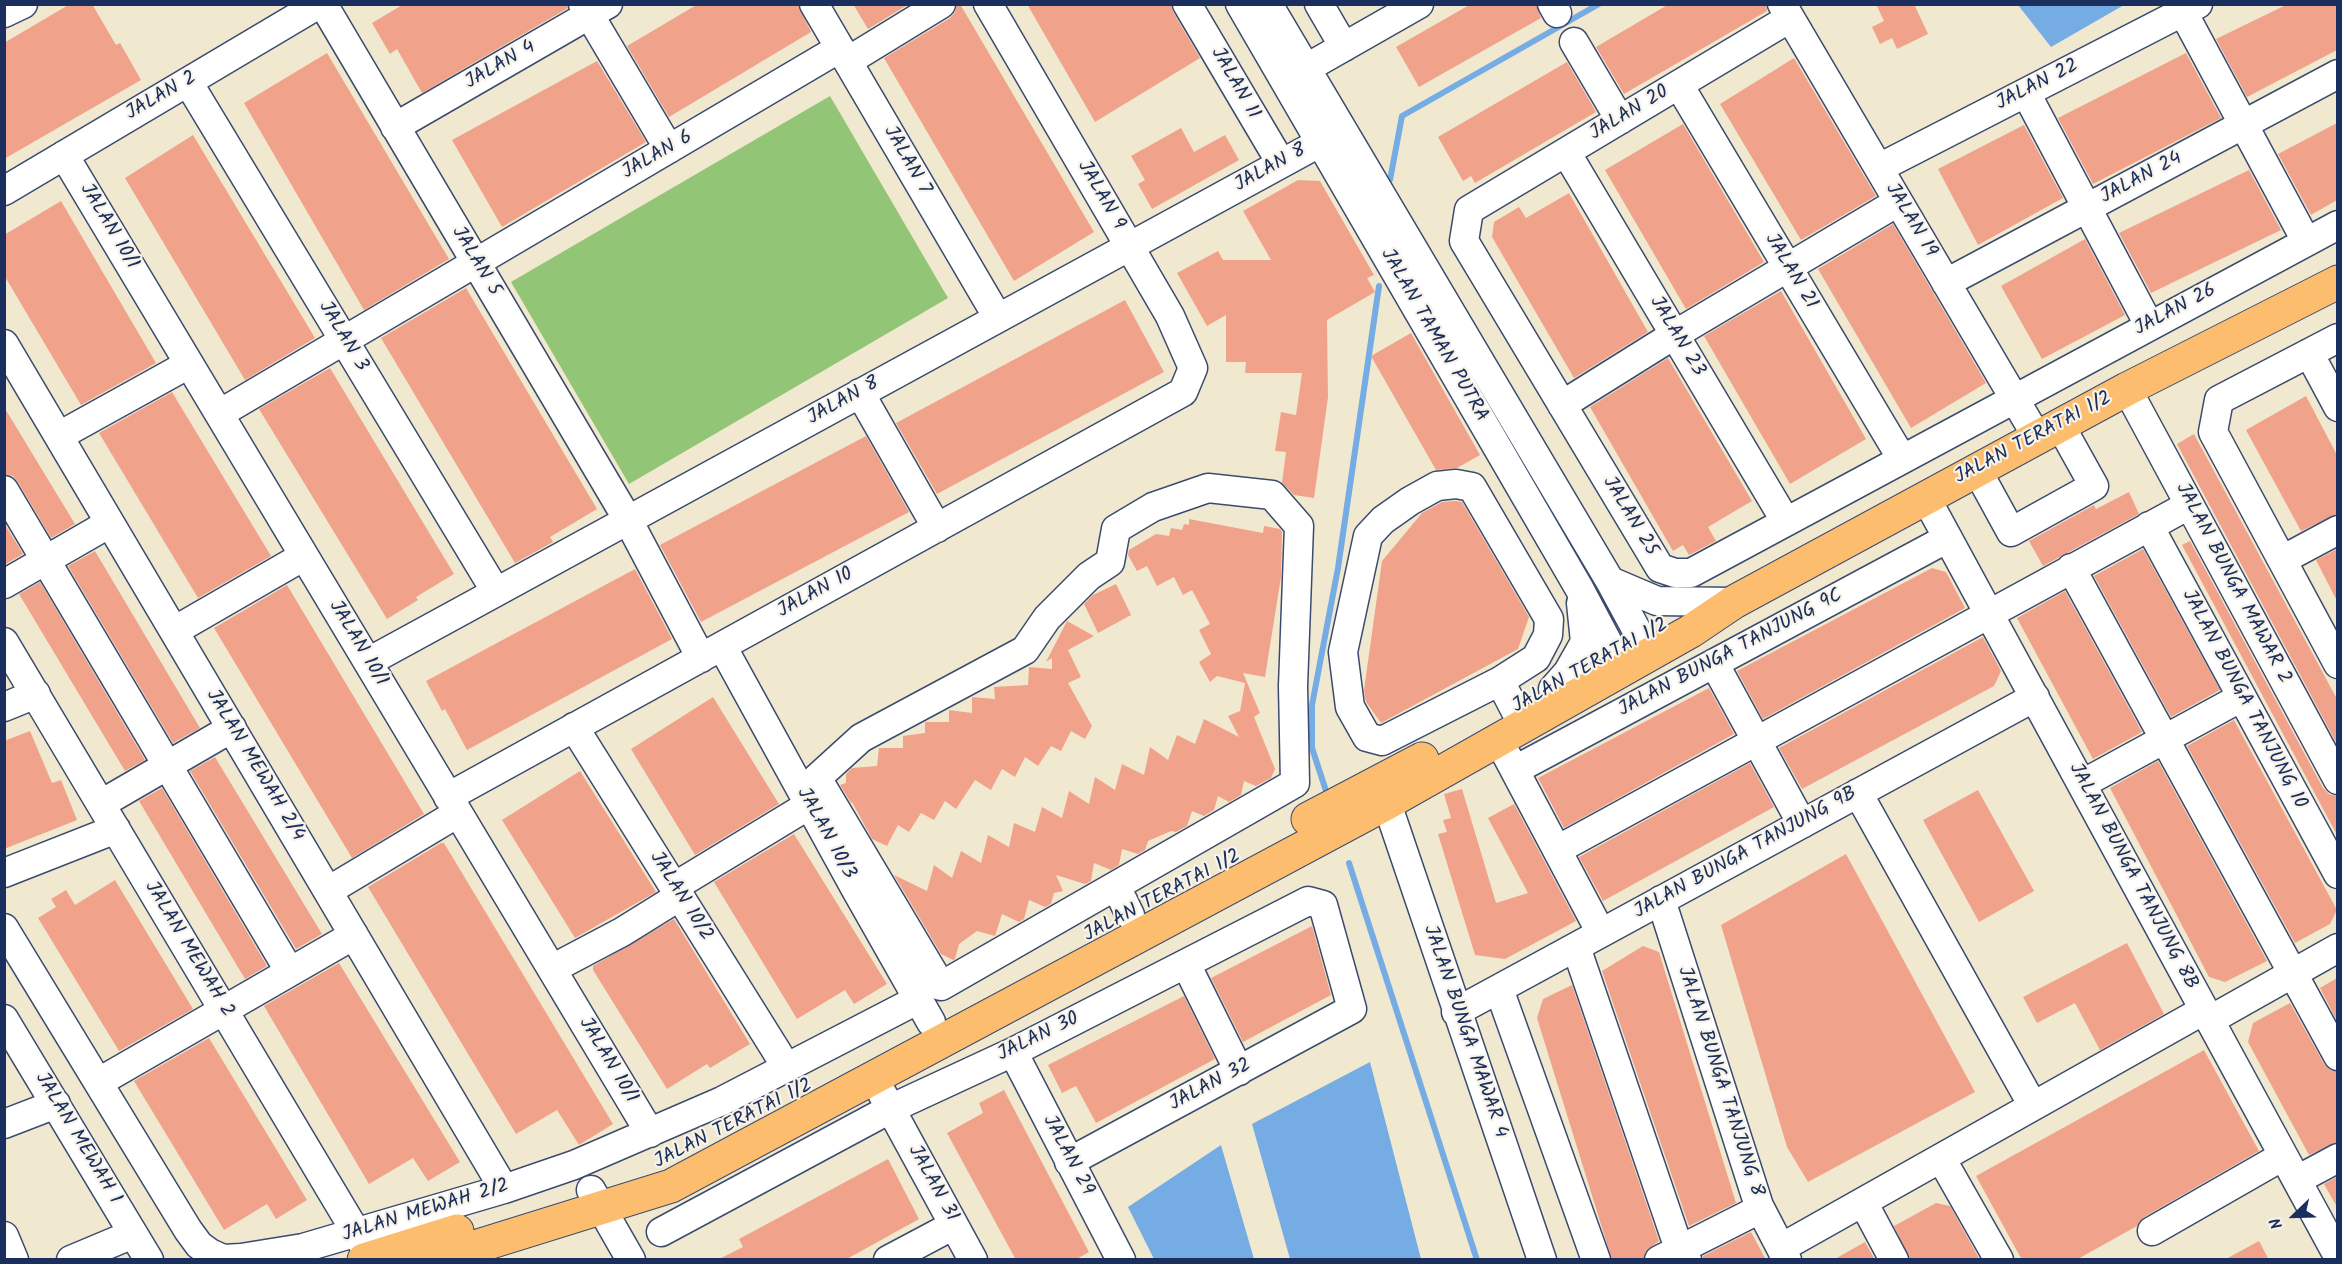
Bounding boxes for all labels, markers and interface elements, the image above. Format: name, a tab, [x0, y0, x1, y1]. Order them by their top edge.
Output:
street label: JALAN 4	[462, 36, 540, 96]
street label: JALAN 11	[1204, 44, 1264, 124]
street label: JALAN 22	[1993, 55, 2083, 117]
street label: JALAN 2	[122, 67, 202, 127]
street label: JALAN 20	[1586, 81, 1674, 147]
street label: JALAN 7	[877, 122, 935, 200]
street label: JALAN 6	[619, 126, 697, 186]
street label: JALAN 8	[1231, 140, 1311, 198]
street label: JALAN 24	[2097, 148, 2187, 210]
street label: JALAN 9	[1071, 157, 1129, 235]
street label: JALAN 10/1	[73, 180, 143, 274]
street label: JALAN 19	[1879, 180, 1941, 262]
street label: JALAN 5	[445, 223, 505, 301]
street label: JALAN 21	[1758, 230, 1822, 314]
street label: JALAN TAMAN PUTRA	[1374, 245, 1492, 427]
street label: JALAN 26	[2131, 280, 2221, 342]
street label: JALAN 23	[1643, 293, 1709, 381]
street label: JALAN 3	[312, 298, 372, 376]
street label: JALAN 8	[804, 373, 884, 431]
street label: JALAN TERATAI 1/2	[1951, 387, 2117, 491]
street label: JALAN 25	[1596, 473, 1662, 561]
street label: JALAN BUNGA MAWAR 2	[2169, 480, 2295, 688]
street label: JALAN 10	[774, 564, 858, 624]
street label: JALAN BUNGA TANJUNG 9C	[1615, 585, 1847, 723]
street label: JALAN BUNGA TANJUNG 10	[2175, 586, 2311, 814]
street label: JALAN 10/1	[322, 597, 392, 691]
street label: JALAN TERATAI 1/2	[1509, 614, 1673, 720]
street label: JALAN MEWAH 2/4	[199, 686, 309, 846]
street label: JALAN BUNGA TANJUNG 8B	[2062, 760, 2202, 994]
street label: JALAN BUNGA TANJUNG 9B	[1631, 783, 1861, 925]
street label: JALAN 10/3	[790, 784, 860, 884]
street label: JALAN TERATAI 1/2	[1080, 845, 1246, 949]
street label: JALAN 10/2	[643, 848, 717, 946]
street label: JALAN MEWAH 2	[138, 878, 238, 1022]
street label: JALAN BUNGA MAWAR 4	[1416, 923, 1512, 1141]
street label: JALAN BUNGA TANJUNG 8	[1670, 964, 1768, 1200]
street label: JALAN 30	[994, 1008, 1084, 1068]
street label: JALAN 10/1	[572, 1014, 642, 1108]
street label: JALAN 32	[1166, 1054, 1256, 1118]
street label: JALAN MEWAH 1	[28, 1069, 126, 1209]
street label: JALAN TERATAI 1/2	[651, 1075, 817, 1175]
street label: JALAN 29	[1036, 1112, 1098, 1200]
street label: JALAN 31	[901, 1142, 963, 1226]
street label: JALAN MEWAH 2/2	[340, 1175, 512, 1249]
north arrow	[2264, 1186, 2324, 1246]
text: N	[2263, 1214, 2290, 1233]

